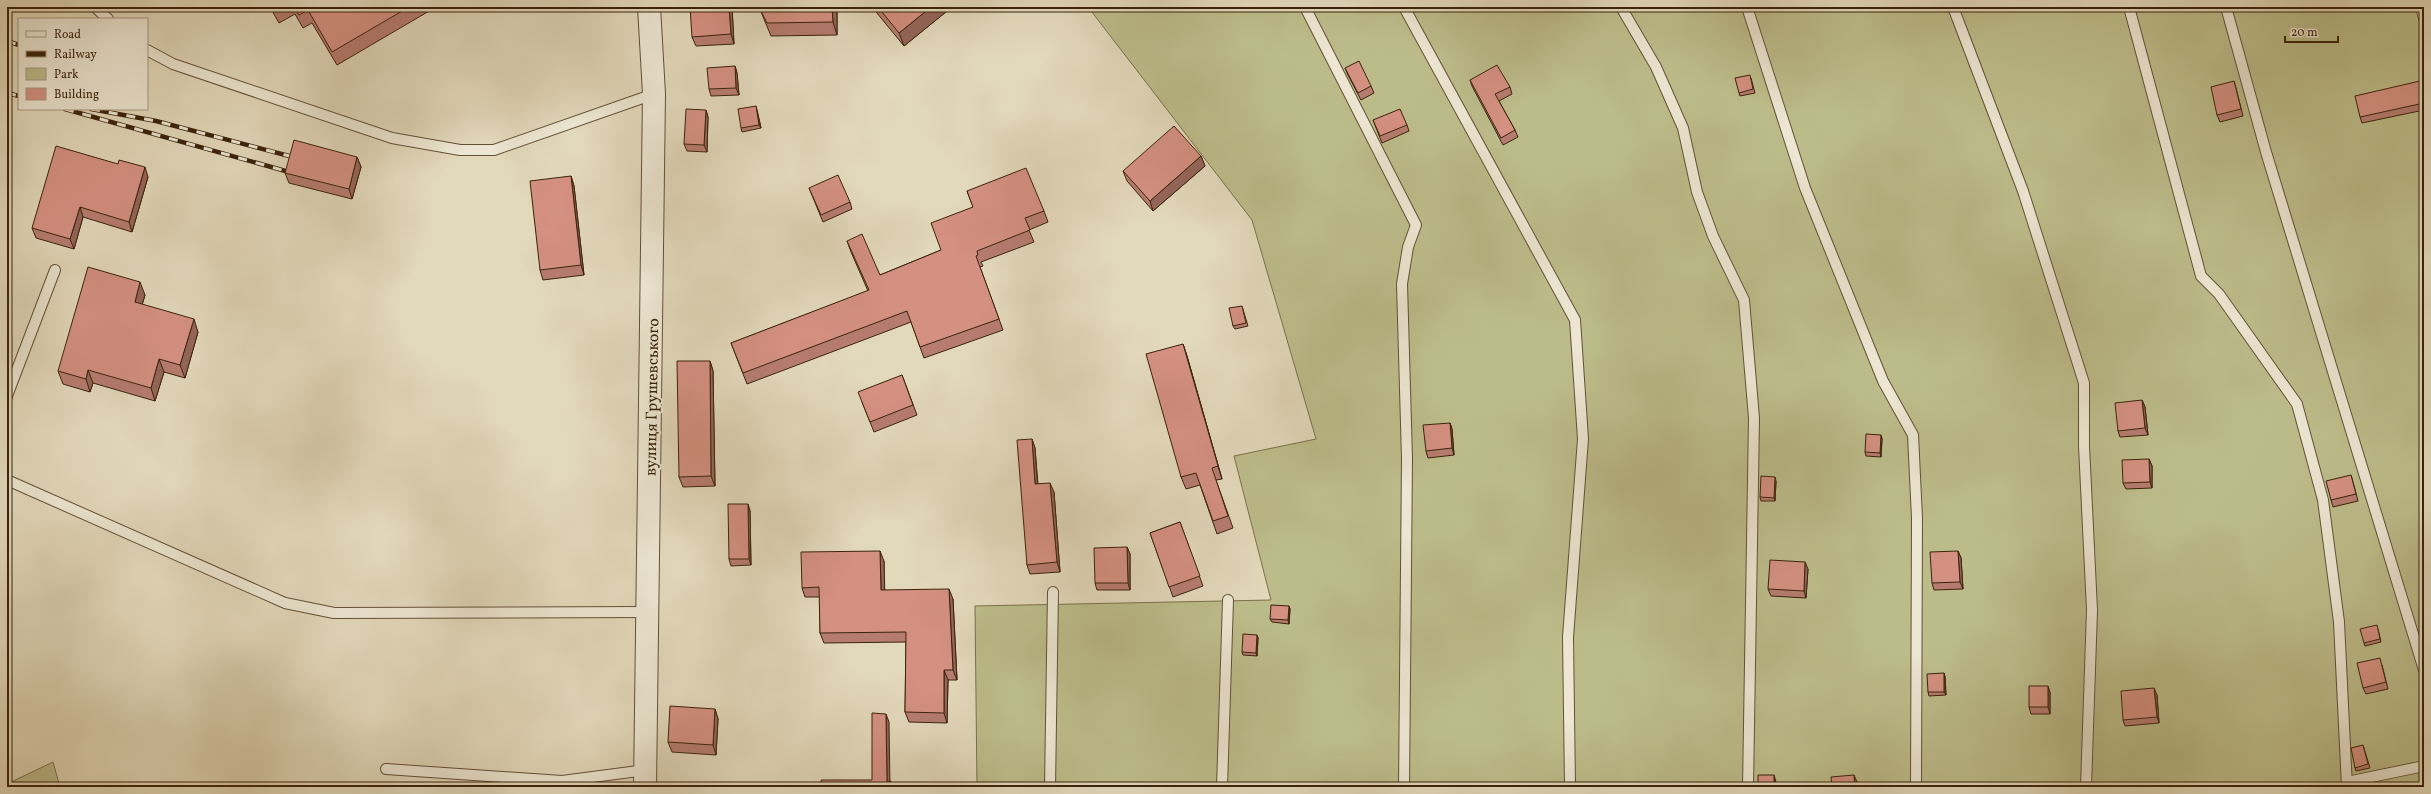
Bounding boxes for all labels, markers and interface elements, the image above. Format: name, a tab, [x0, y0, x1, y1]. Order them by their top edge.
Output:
legend	[18, 18, 148, 110]
scale bar	[2285, 18, 2338, 44]
text: 20 m	[2291, 25, 2318, 41]
text: Road	[54, 27, 81, 43]
text: Railway	[54, 47, 97, 63]
text: Park	[54, 67, 79, 83]
text: Building	[54, 87, 99, 103]
street label: вулиця Грушевського	[641, 318, 665, 476]

